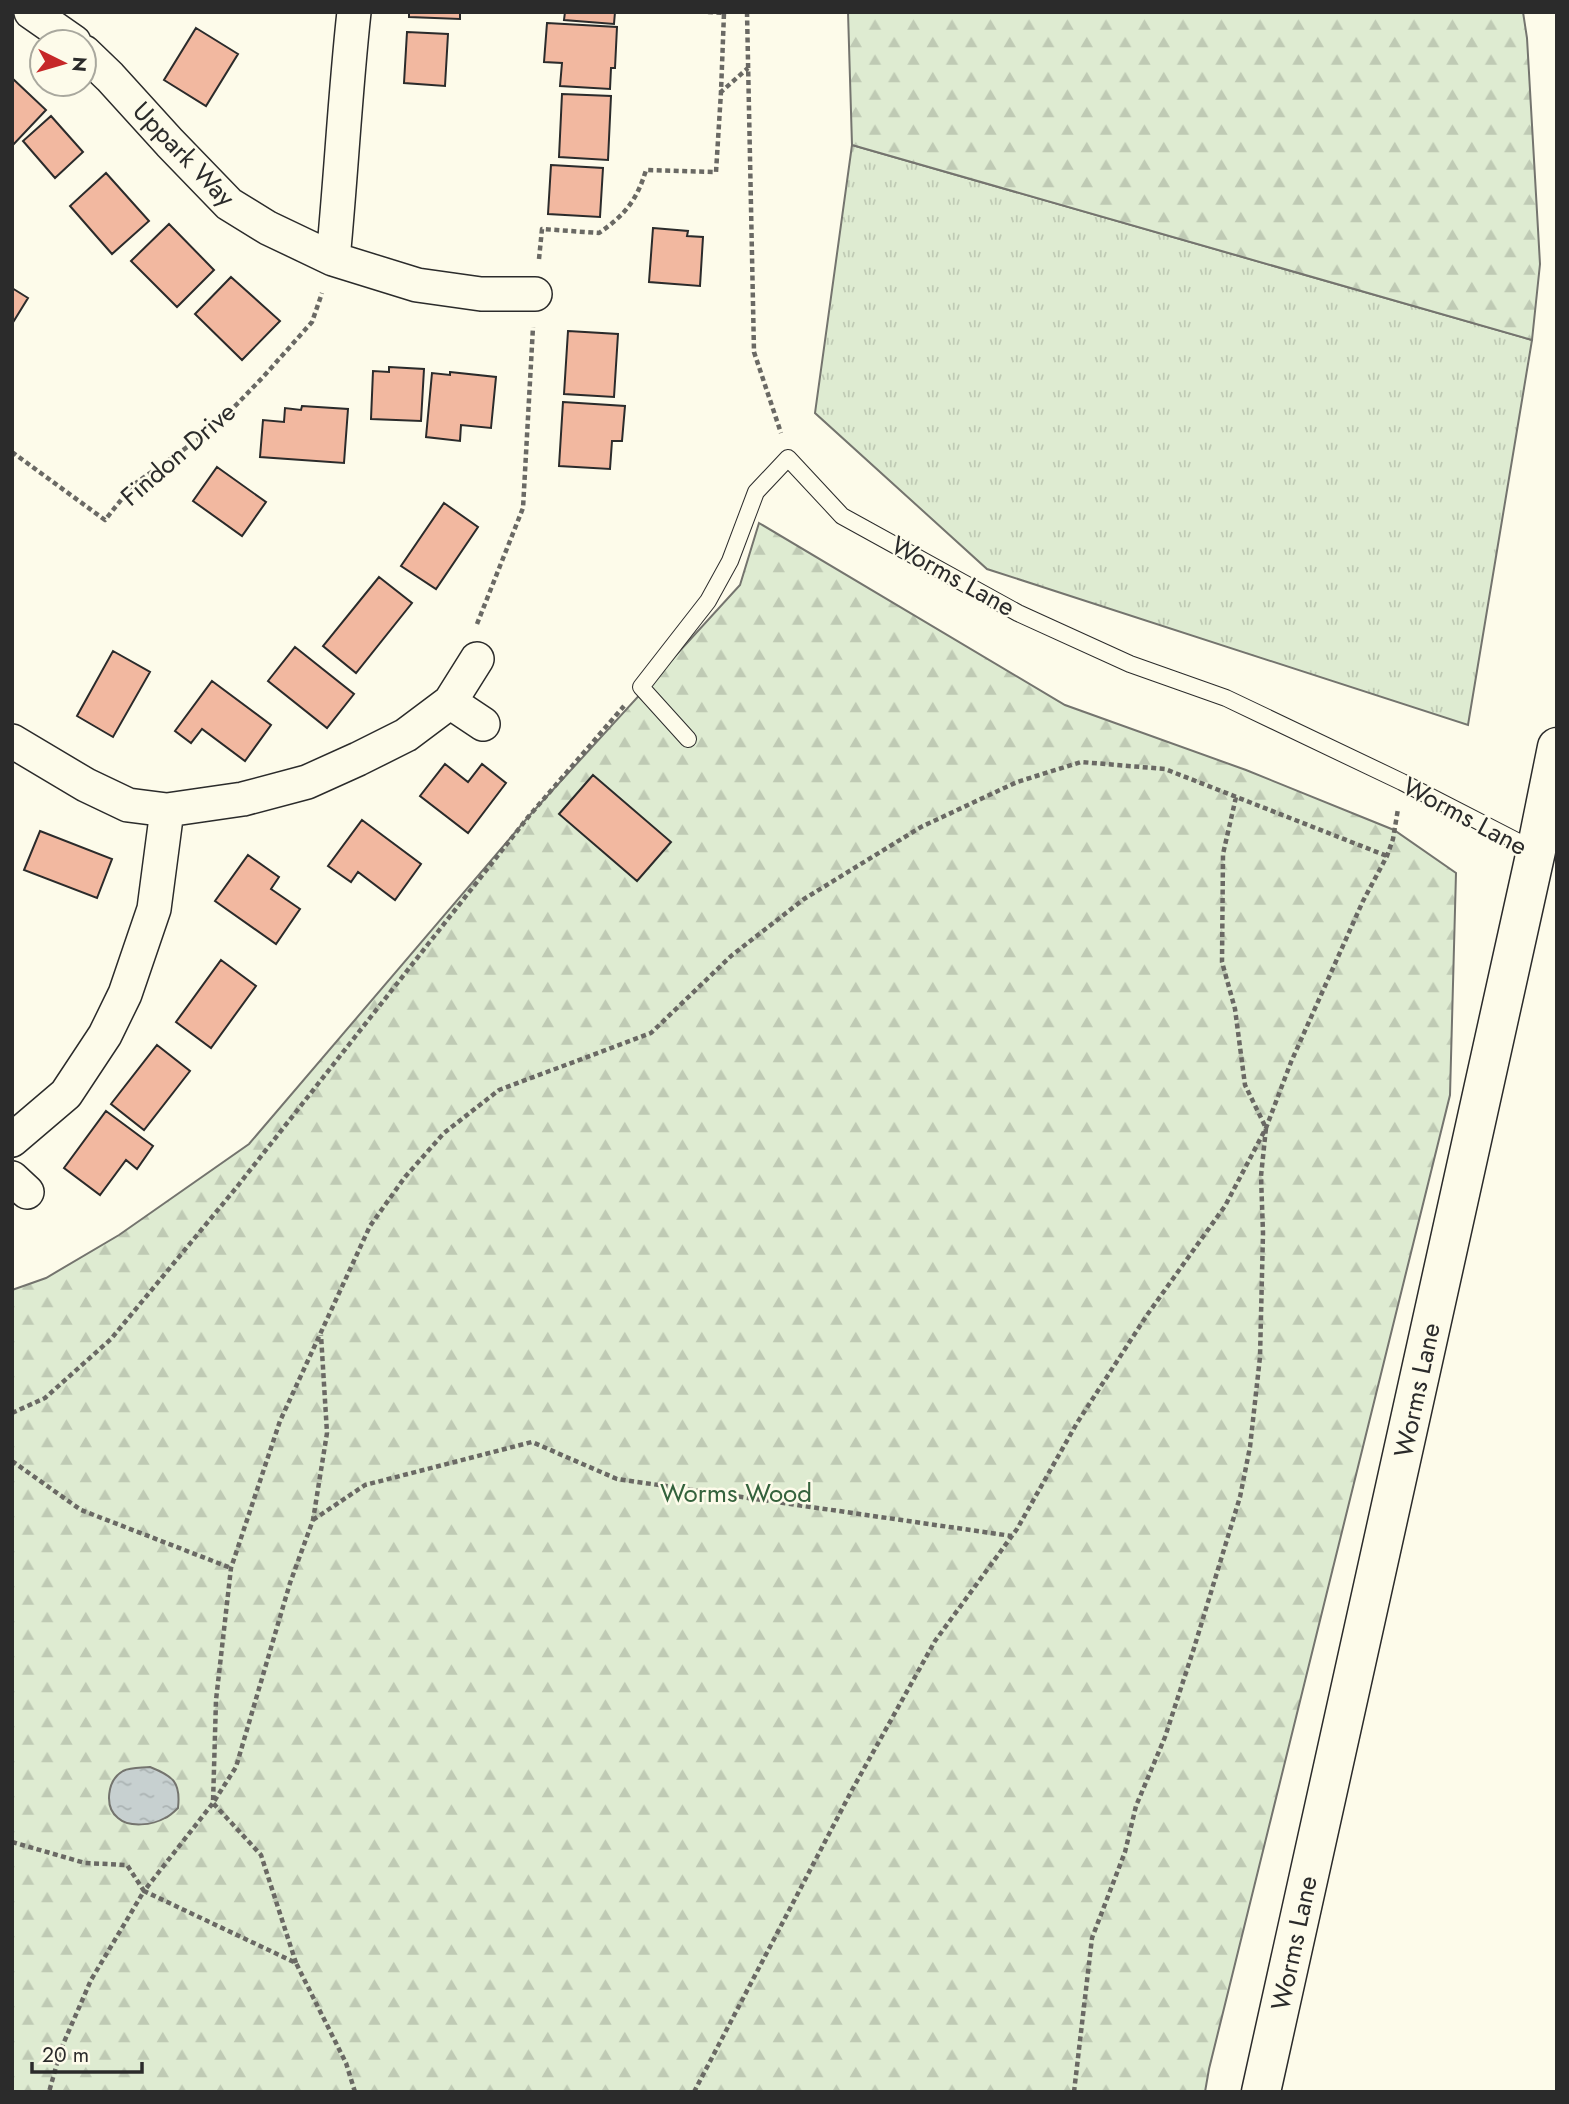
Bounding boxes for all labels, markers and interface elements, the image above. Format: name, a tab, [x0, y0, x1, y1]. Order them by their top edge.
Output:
north arrow	[28, 28, 98, 98]
text: N	[65, 56, 94, 73]
street label: Uppark Way	[124, 93, 244, 216]
street label: Findon Drive	[112, 393, 244, 515]
street label: Worms Lane	[884, 526, 1022, 626]
street label: Worms Lane	[1396, 767, 1534, 865]
street label: Worms Lane	[1384, 1319, 1450, 1461]
park label: Worms Wood	[660, 1474, 812, 1512]
street label: Worms Lane	[1261, 1872, 1327, 2014]
scale bar	[32, 2030, 142, 2074]
text: 20 m	[42, 2040, 89, 2070]

